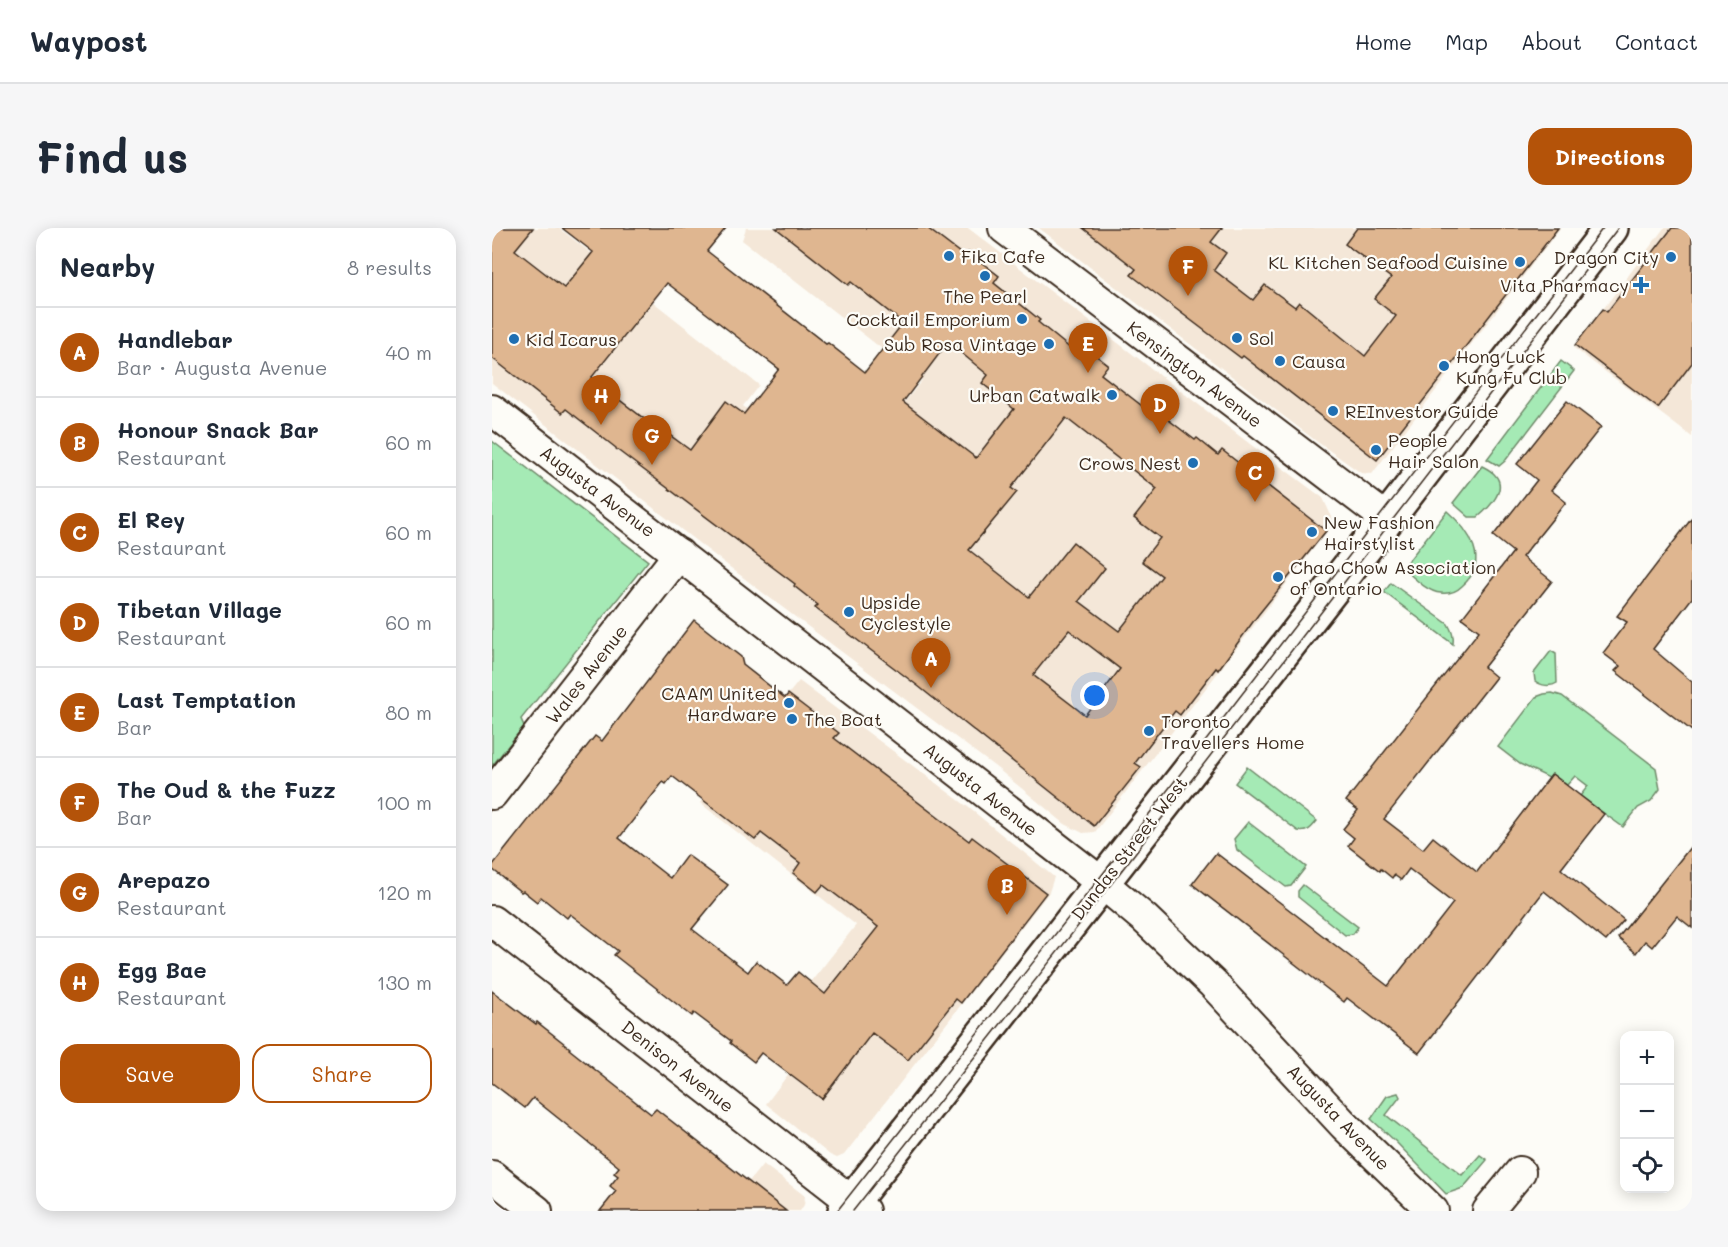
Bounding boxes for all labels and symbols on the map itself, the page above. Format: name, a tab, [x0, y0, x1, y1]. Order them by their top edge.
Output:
place label: Fika Cafe	[961, 244, 1045, 268]
place label: Dragon City	[1554, 245, 1659, 269]
pin: F	[1168, 247, 1208, 296]
marker: Fika Cafe	[942, 249, 956, 263]
place label: KL Kitchen Seafood Cuisine	[1268, 250, 1508, 274]
marker: Dragon City	[1664, 250, 1678, 264]
marker: KL Kitchen Seafood Cuisine	[1513, 255, 1527, 269]
marker: The Pearl	[978, 269, 992, 283]
place label: Vita Pharmacy	[1500, 273, 1629, 297]
marker: Vita Pharmacy	[1634, 278, 1648, 292]
place label: The Pearl	[943, 284, 1027, 308]
place label: Cocktail Emporium	[846, 307, 1010, 331]
marker: Cocktail Emporium	[1015, 312, 1029, 326]
street label: Kensington Avenue	[1123, 315, 1267, 433]
pin: E	[1068, 324, 1108, 373]
place label: Sol	[1249, 326, 1274, 350]
place label: Kid Icarus	[526, 327, 617, 351]
marker: Sol	[1230, 331, 1244, 345]
marker: Kid Icarus	[507, 332, 521, 346]
place label: Sub Rosa Vintage	[884, 332, 1037, 356]
marker: Sub Rosa Vintage	[1042, 337, 1056, 351]
place label: Hong Luck Kung Fu Club	[1456, 344, 1567, 389]
place label: Causa	[1292, 349, 1346, 373]
marker: Causa	[1273, 354, 1287, 368]
marker: Hong Luck Kung Fu Club	[1437, 359, 1451, 373]
pin: H	[582, 376, 620, 425]
place label: Urban Catwalk	[969, 383, 1100, 407]
pin: D	[1140, 384, 1180, 434]
marker: Urban Catwalk	[1105, 388, 1119, 402]
place label: REInvestor Guide	[1345, 399, 1499, 423]
marker: REInvestor Guide	[1326, 404, 1340, 418]
pin: G	[632, 416, 672, 465]
place label: People Hair Salon	[1388, 428, 1479, 473]
street label: Augusta Avenue	[535, 440, 661, 542]
marker: People Hair Salon	[1369, 443, 1383, 457]
place label: Crows Nest	[1079, 451, 1181, 475]
pin: C	[1236, 452, 1275, 502]
marker: Crows Nest	[1186, 456, 1200, 470]
place label: New Fashion Hairstylist	[1324, 510, 1434, 555]
marker: New Fashion Hairstylist	[1305, 525, 1319, 539]
place label: Chao Chow Association of Ontario	[1290, 555, 1496, 600]
marker: Chao Chow Association of Ontario	[1271, 570, 1285, 584]
place label: Upside Cyclestyle	[861, 590, 951, 635]
marker: Upside Cyclestyle	[842, 605, 856, 619]
street label: Wales Avenue	[540, 620, 632, 728]
pin: A	[912, 638, 950, 688]
place label: CAAM United Hardware	[661, 681, 777, 726]
your location	[1080, 681, 1109, 710]
marker: CAAM United Hardware	[782, 696, 796, 710]
place label: The Boat	[804, 707, 882, 731]
place label: Toronto Travellers Home	[1161, 709, 1305, 754]
marker: The Boat	[785, 712, 799, 726]
marker: Toronto Travellers Home	[1142, 724, 1156, 738]
street label: Augusta Avenue	[919, 737, 1043, 841]
street label: Dundas Street West	[1065, 771, 1193, 925]
pin: B	[988, 866, 1026, 915]
street label: Denison Avenue	[617, 1015, 739, 1117]
street label: Augusta Avenue	[1282, 1059, 1396, 1175]

